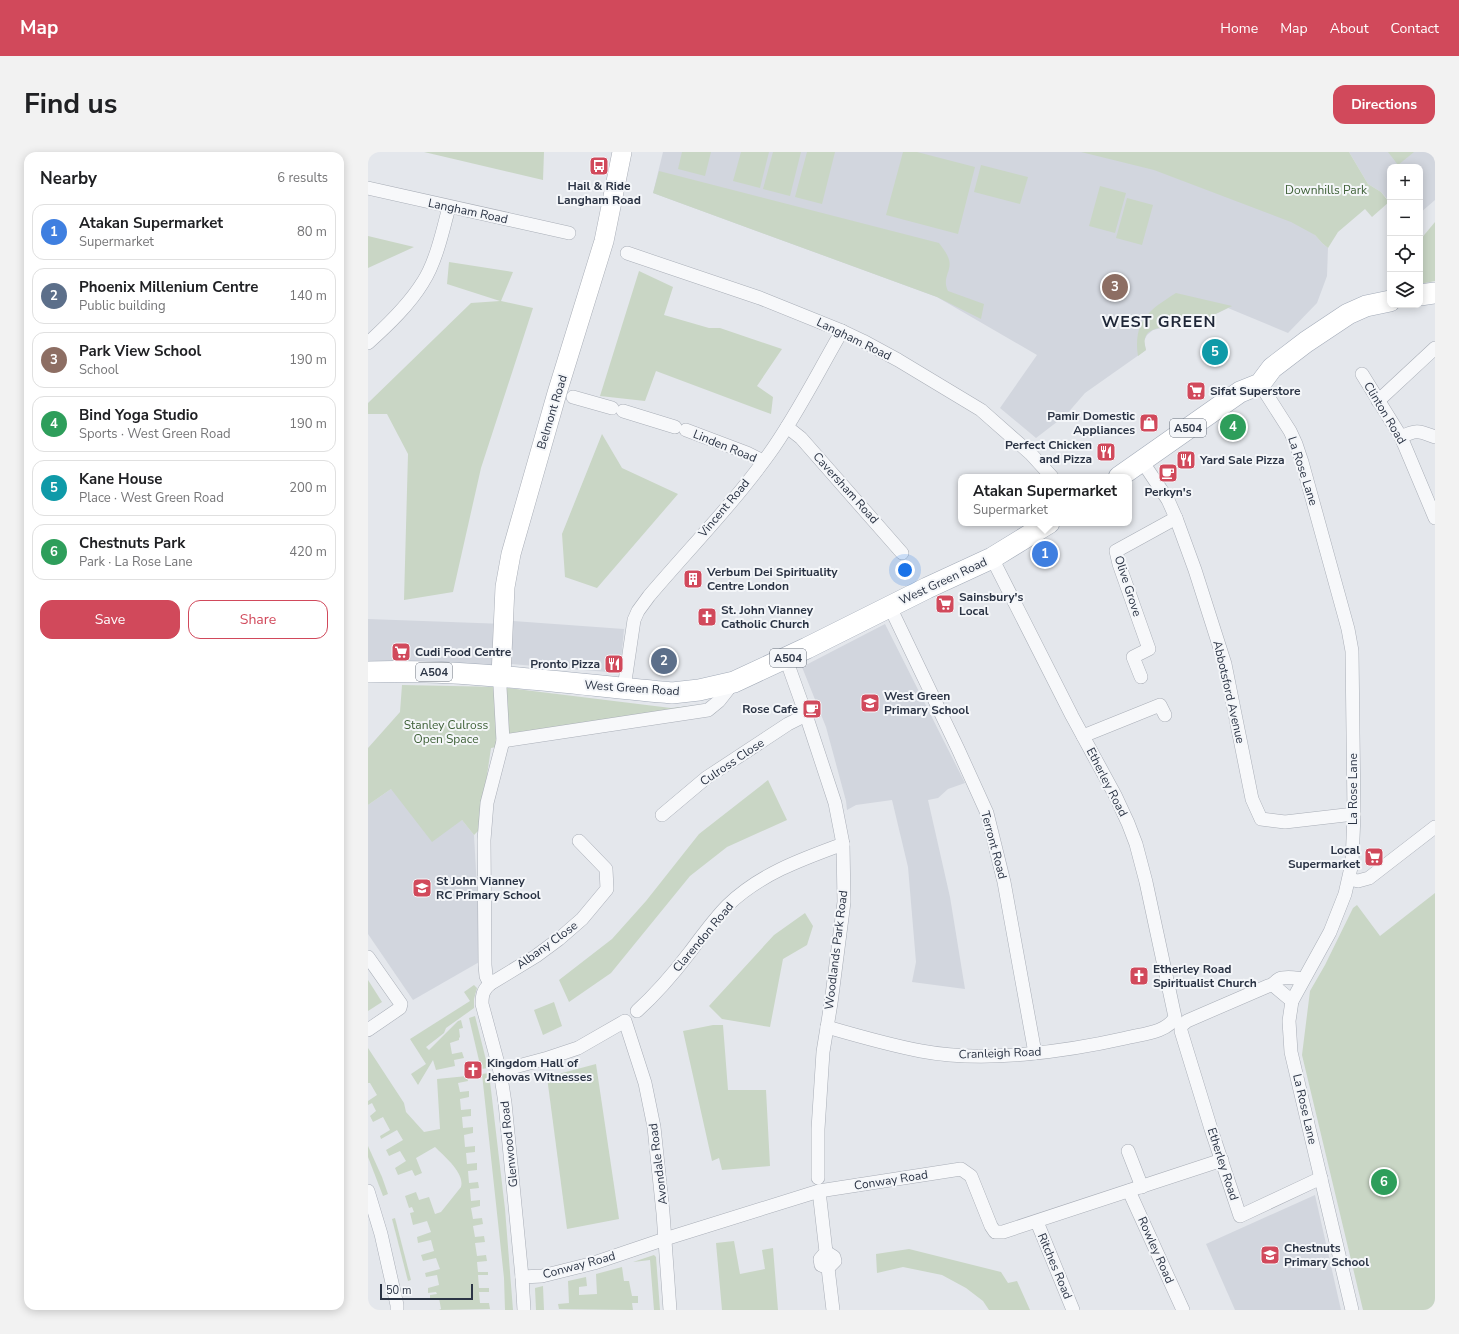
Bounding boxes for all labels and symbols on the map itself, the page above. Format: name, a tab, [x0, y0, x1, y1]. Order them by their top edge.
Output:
bus stop icon: Hail & Ride Langham Road	[588, 155, 610, 177]
place label: Hail & Ride Langham Road	[557, 178, 641, 208]
park label: Downhills Park	[1285, 182, 1368, 198]
street label: Langham Road	[427, 195, 509, 227]
pin: 3	[1102, 272, 1128, 302]
district label: WEST GREEN	[1101, 311, 1217, 333]
street label: Langham Road	[814, 314, 894, 364]
pin: 5	[1202, 337, 1228, 367]
street label: Belmont Road	[533, 373, 571, 451]
street label: Clinton Road	[1360, 379, 1410, 447]
supermarket icon: Sifat Superstore	[1185, 380, 1207, 402]
place label: Sifat Superstore	[1210, 383, 1301, 399]
place label: Pamir Domestic Appliances	[1047, 408, 1135, 438]
shop icon: Pamir Domestic Appliances	[1138, 412, 1160, 434]
pin: 4	[1220, 412, 1246, 442]
road number: A504	[1170, 419, 1206, 437]
street label: Linden Road	[691, 426, 759, 466]
street label: La Rose Lane	[1284, 434, 1322, 508]
place label: Perfect Chicken and Pizza	[1005, 437, 1092, 467]
restaurant icon: Perfect Chicken and Pizza	[1095, 441, 1117, 463]
street label: Caversham Road	[810, 449, 882, 527]
restaurant icon: Yard Sale Pizza	[1175, 449, 1197, 471]
place label: Yard Sale Pizza	[1199, 452, 1285, 468]
cafe icon: Perkyn's	[1157, 462, 1179, 484]
street label: Vincent Road	[694, 475, 753, 541]
place label: Perkyn's	[1144, 484, 1192, 500]
pin: 1	[1032, 539, 1058, 569]
street label: West Green Road	[896, 554, 990, 608]
street label: Olive Grove	[1111, 554, 1145, 618]
your location	[895, 560, 915, 580]
place label: Verbum Dei Spirituality Centre London	[706, 564, 838, 594]
building icon: Verbum Dei Spirituality Centre London	[682, 568, 704, 590]
place label: Sainsbury's Local	[959, 589, 1024, 619]
supermarket icon: Sainsbury's Local	[934, 593, 956, 615]
place label: St. John Vianney Catholic Church	[721, 602, 814, 632]
church icon: St. John Vianney Catholic Church	[696, 606, 718, 628]
street label: Abbotsford Avenue	[1209, 639, 1249, 745]
supermarket icon: Cudi Food Centre	[390, 641, 412, 663]
place label: Cudi Food Centre	[415, 644, 512, 660]
pin: 2	[651, 646, 677, 676]
road number: A504	[770, 649, 806, 667]
restaurant icon: Pronto Pizza	[603, 653, 625, 675]
place label: Pronto Pizza	[530, 656, 600, 672]
road number: A504	[416, 663, 452, 681]
street label: West Green Road	[584, 677, 680, 699]
place label: West Green Primary School	[884, 688, 969, 718]
school or university icon: West Green Primary School	[859, 692, 881, 714]
cafe icon: Rose Cafe	[801, 698, 823, 720]
place label: Rose Cafe	[742, 701, 798, 717]
park label: Stanley Culross Open Space	[404, 717, 488, 747]
street label: Culross Close	[697, 735, 767, 789]
street label: Etherley Road	[1083, 745, 1131, 819]
street label: La Rose Lane	[1345, 753, 1361, 825]
street label: Terront Road	[977, 809, 1011, 881]
place label: Local Supermarket	[1288, 842, 1360, 872]
supermarket icon: Local Supermarket	[1363, 846, 1385, 868]
place label: St John Vianney RC Primary School	[436, 873, 541, 903]
school or university icon: St John Vianney RC Primary School	[411, 877, 433, 899]
street label: Woodlands Park Road	[821, 889, 851, 1011]
street label: Clarendon Road	[669, 899, 737, 975]
street label: Albany Close	[513, 917, 581, 973]
place label: Etherley Road Spiritualist Church	[1153, 961, 1257, 991]
church icon: Etherley Road Spiritualist Church	[1128, 965, 1150, 987]
street label: Cranleigh Road	[958, 1044, 1042, 1062]
place label: Kingdom Hall of Jehovas Witnesses	[486, 1055, 592, 1085]
church icon: Kingdom Hall of Jehovas Witnesses	[462, 1059, 484, 1081]
street label: La Rose Lane	[1289, 1072, 1321, 1146]
street label: Glenwood Road	[497, 1100, 521, 1188]
street label: Avondale Road	[645, 1122, 671, 1206]
street label: Etherley Road	[1204, 1126, 1242, 1202]
street label: Conway Road	[853, 1166, 929, 1194]
pin: 6	[1371, 1167, 1397, 1197]
street label: Rowley Road	[1134, 1214, 1178, 1286]
street label: Ritches Road	[1034, 1230, 1076, 1302]
place label: Chestnuts Primary School	[1284, 1240, 1369, 1270]
school or university icon: Chestnuts Primary School	[1259, 1244, 1281, 1266]
street label: Conway Road	[541, 1248, 617, 1282]
scale bar	[380, 1282, 473, 1301]

